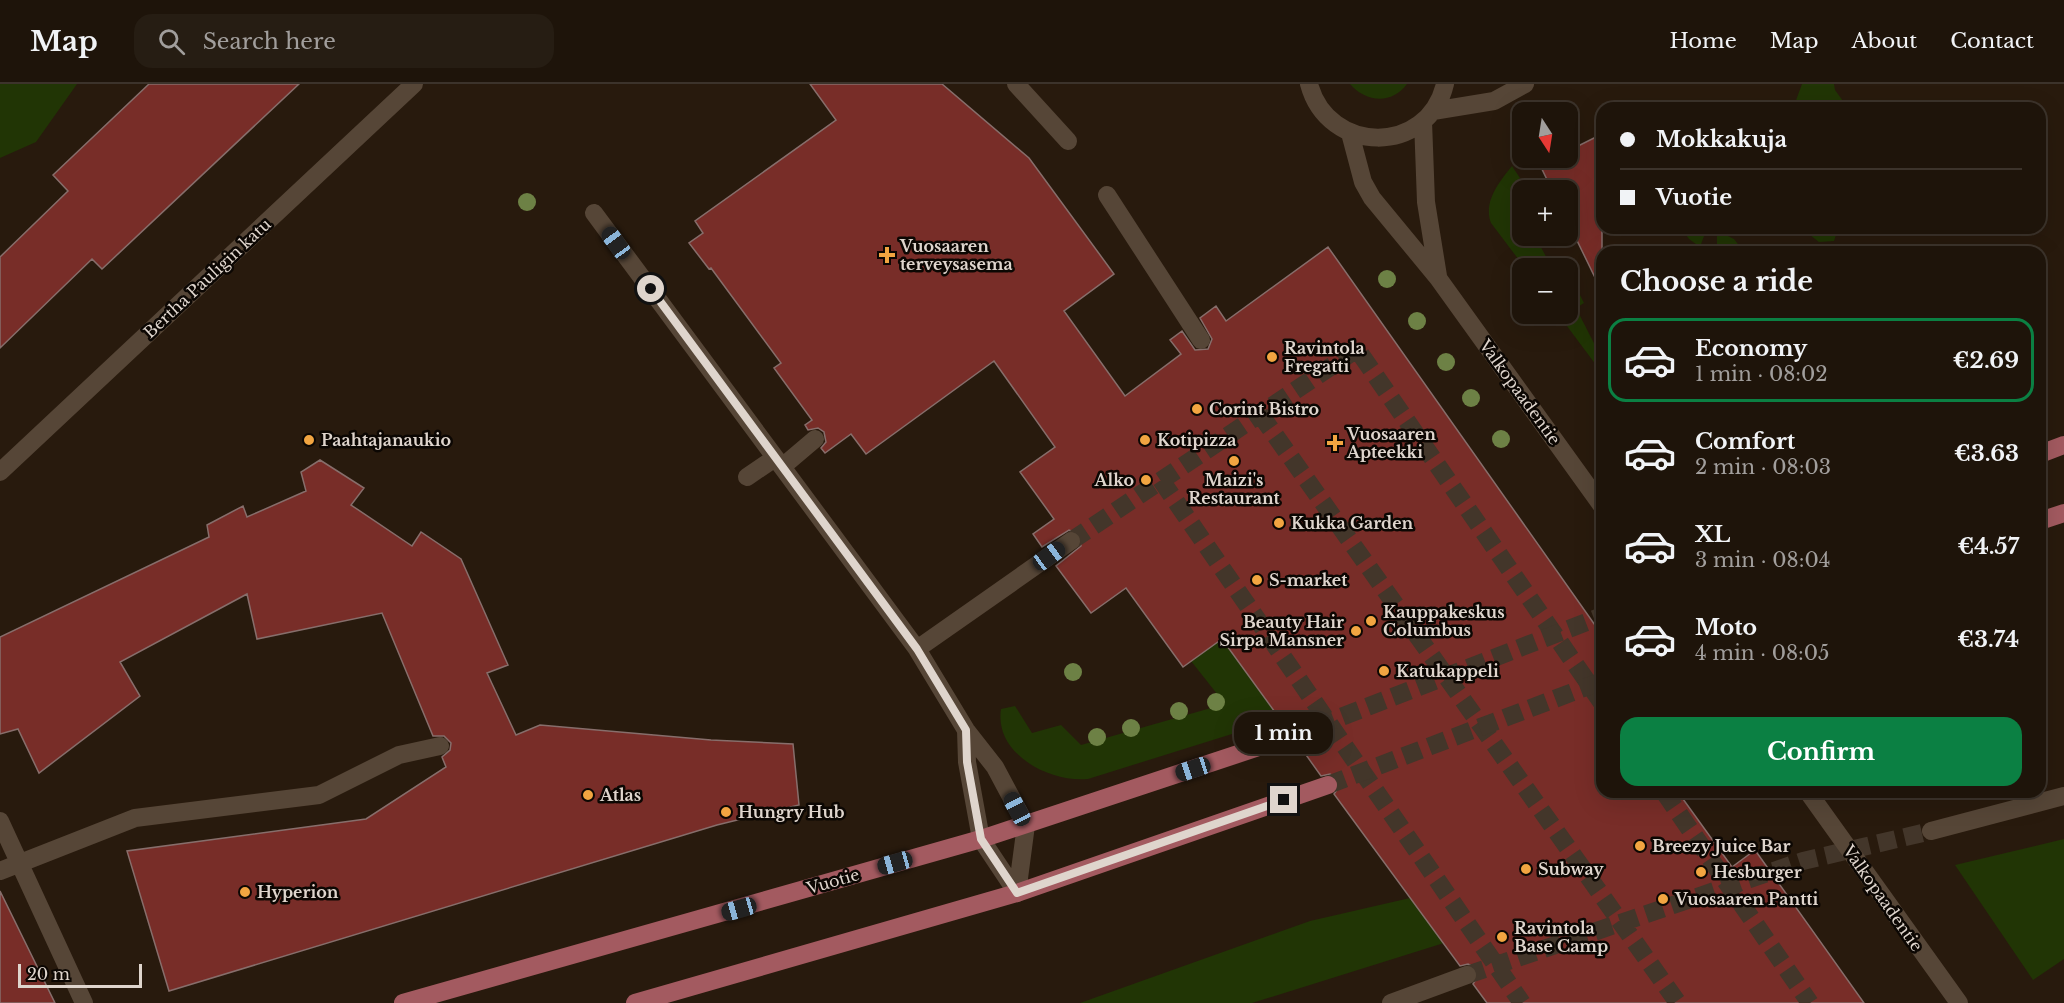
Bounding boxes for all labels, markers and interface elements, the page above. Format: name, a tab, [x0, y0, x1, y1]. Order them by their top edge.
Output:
search box	[134, 14, 554, 68]
text: Map	[30, 24, 98, 59]
icon: search	[155, 25, 188, 58]
text: Search here	[203, 28, 336, 55]
text: Home	[1670, 28, 1737, 54]
text: Map	[1770, 28, 1818, 54]
text: About	[1851, 28, 1917, 54]
text: Contact	[1950, 28, 2034, 54]
north arrow	[1512, 102, 1578, 168]
map controls	[1512, 102, 1578, 324]
text: Mokkakuja	[1656, 126, 1787, 153]
button: +	[1512, 180, 1578, 246]
text: Vuotie	[1656, 184, 1732, 211]
street label: Bertha Pauligin katu	[139, 214, 275, 342]
car	[598, 223, 634, 263]
place label: Vuosaaren terveysasema	[899, 236, 1013, 274]
marker: Vuosaaren terveysasema	[878, 246, 896, 264]
button: −	[1512, 258, 1578, 324]
text: Choose a ride	[1620, 265, 1813, 298]
route start	[637, 275, 664, 302]
icon: car	[1623, 333, 1677, 387]
street label: Valkopaadentie	[1475, 335, 1565, 448]
text: Economy	[1695, 335, 1807, 362]
place label: Ravintola Fregatti	[1284, 338, 1365, 376]
text: €2.69	[1953, 347, 2019, 374]
marker: Ravintola Fregatti	[1265, 350, 1279, 364]
text: 1 min · 08:02	[1695, 362, 1828, 386]
place label: Corint Bistro	[1209, 399, 1319, 419]
marker: Corint Bistro	[1190, 402, 1204, 416]
place label: Vuosaaren Apteekki	[1346, 424, 1436, 462]
icon: car	[1623, 426, 1677, 480]
text: Comfort	[1695, 428, 1795, 455]
place label: Paahtajanaukio	[321, 430, 451, 450]
place label: Kotipizza	[1157, 430, 1236, 450]
marker: Paahtajanaukio	[302, 433, 316, 447]
marker: Kotipizza	[1138, 433, 1152, 447]
marker: Vuosaaren Apteekki	[1328, 436, 1342, 450]
text: €3.63	[1954, 440, 2019, 467]
marker: Maizi's Restaurant	[1227, 454, 1241, 468]
text: 2 min · 08:03	[1695, 455, 1831, 479]
place label: Alko	[1094, 470, 1134, 490]
place label: Maizi's Restaurant	[1188, 470, 1281, 508]
marker: Alko	[1139, 473, 1153, 487]
place label: Kukka Garden	[1291, 513, 1414, 533]
marker: Kukka Garden	[1272, 516, 1286, 530]
icon: car	[1623, 519, 1677, 573]
text: XL	[1695, 521, 1730, 548]
text: €4.57	[1957, 533, 2019, 560]
car	[1029, 538, 1069, 574]
text: 3 min · 08:04	[1695, 548, 1830, 572]
place label: S-market	[1269, 570, 1348, 590]
marker: S-market	[1250, 573, 1264, 587]
place label: Kauppakeskus Columbus	[1383, 602, 1505, 640]
place label: Beauty Hair Sirpa Mansner	[1220, 612, 1344, 650]
icon: car	[1623, 612, 1677, 666]
marker: Kauppakeskus Columbus	[1364, 614, 1378, 628]
text: Moto	[1695, 614, 1757, 641]
marker: Beauty Hair Sirpa Mansner	[1349, 624, 1363, 638]
text: €3.74	[1957, 626, 2019, 653]
text: 4 min · 08:05	[1695, 641, 1829, 665]
place label: Katukappeli	[1396, 661, 1499, 681]
marker: Katukappeli	[1377, 664, 1391, 678]
callout: 1 min	[1234, 713, 1334, 755]
button: Confirm	[1620, 717, 2022, 786]
text: 1 min	[1255, 721, 1312, 745]
car	[1173, 755, 1213, 783]
place label: Atlas	[599, 785, 641, 805]
route end	[1270, 786, 1297, 813]
marker: Atlas	[581, 788, 595, 802]
car	[1001, 789, 1033, 829]
place label: Hungry Hub	[738, 802, 845, 822]
marker: Hungry Hub	[719, 805, 733, 819]
place label: Breezy Juice Bar	[1652, 836, 1790, 856]
marker: Breezy Juice Bar	[1633, 839, 1647, 853]
street label: Valkopaadentie	[1838, 840, 1927, 955]
car	[875, 849, 915, 877]
place label: Subway	[1538, 859, 1604, 879]
marker: Subway	[1519, 862, 1533, 876]
place label: Hesburger	[1713, 862, 1802, 882]
street label: Vuotie	[803, 864, 862, 898]
marker: Hesburger	[1694, 865, 1708, 879]
place label: Hyperion	[257, 882, 339, 902]
marker: Hyperion	[238, 885, 252, 899]
place label: Vuosaaren Pantti	[1674, 889, 1818, 909]
marker: Vuosaaren Pantti	[1656, 892, 1670, 906]
car	[719, 895, 759, 923]
place label: Ravintola Base Camp	[1514, 918, 1608, 956]
marker: Ravintola Base Camp	[1495, 930, 1509, 944]
scale bar	[18, 961, 142, 988]
text: 20 m	[27, 964, 70, 984]

